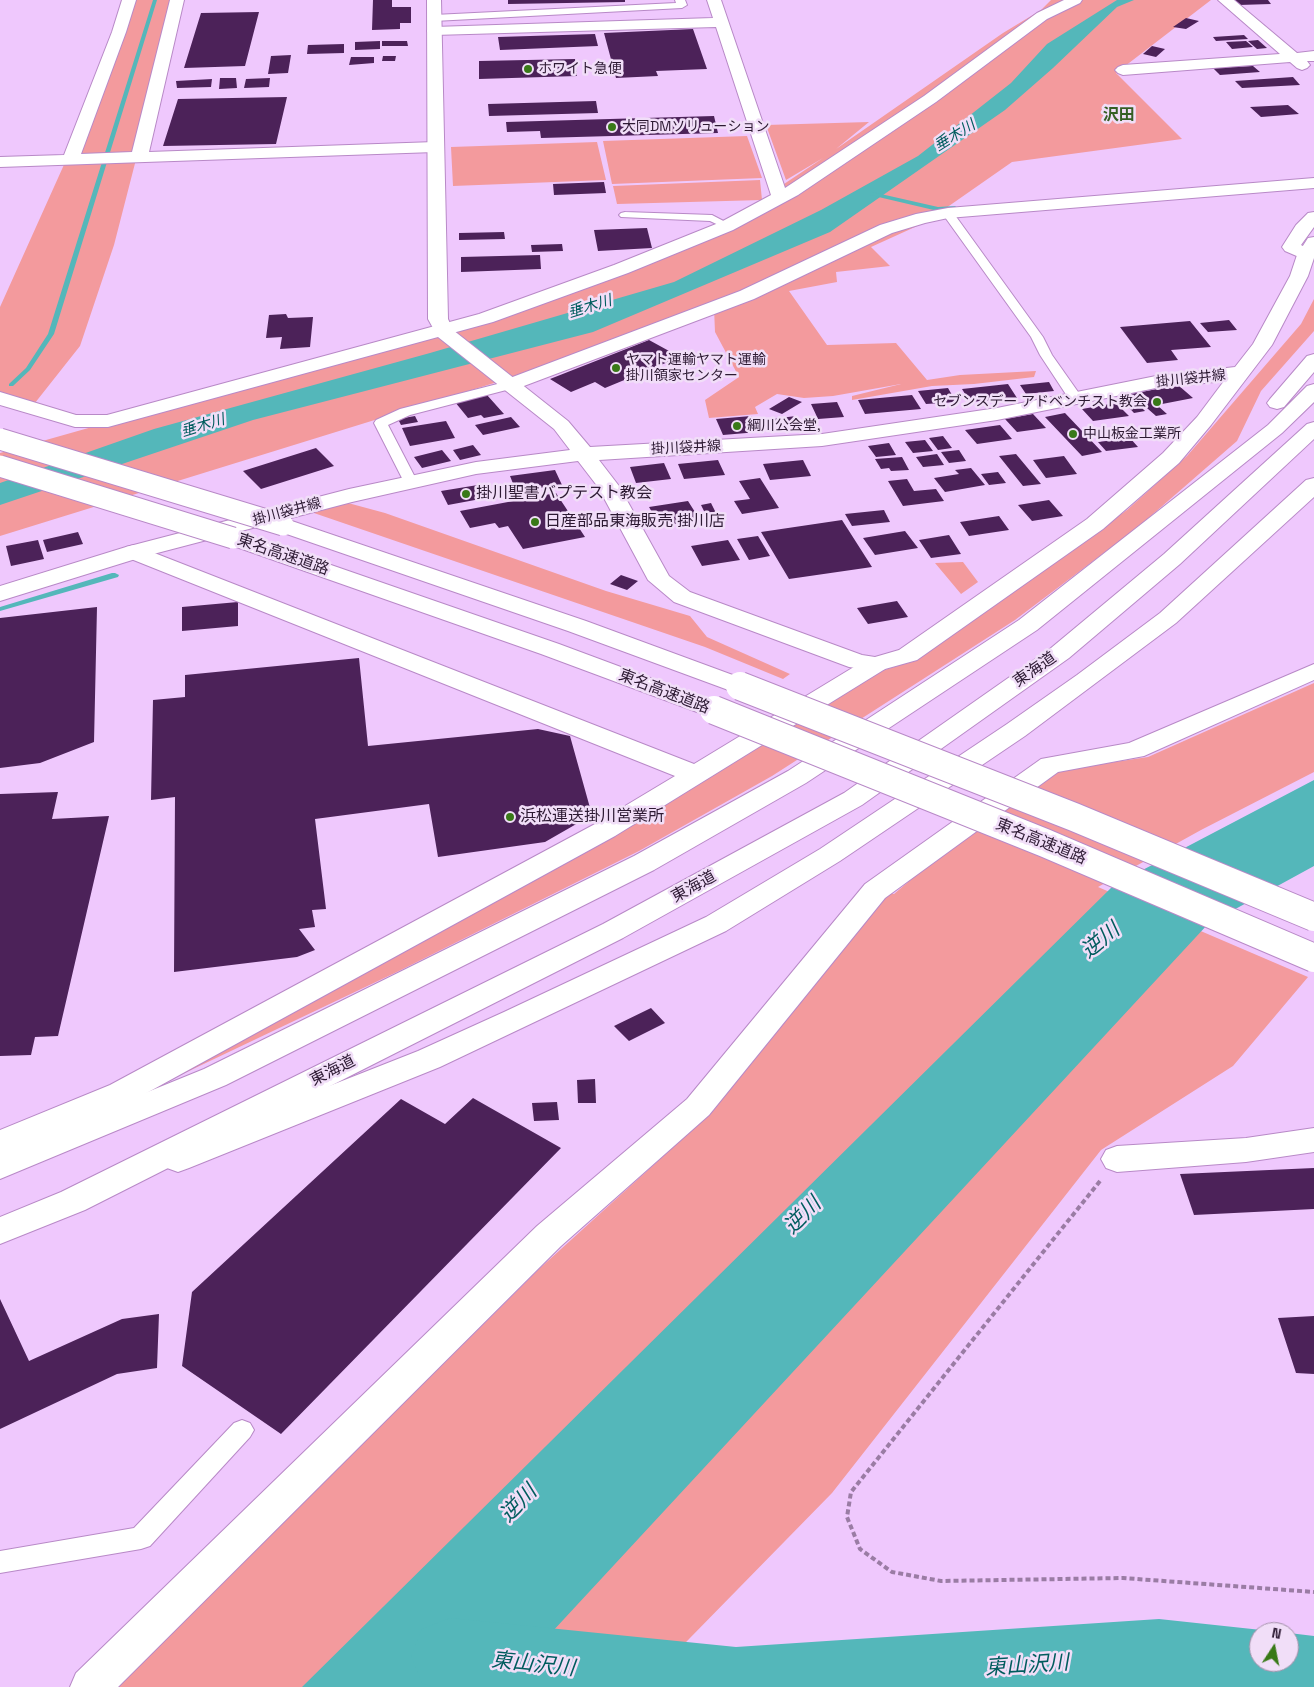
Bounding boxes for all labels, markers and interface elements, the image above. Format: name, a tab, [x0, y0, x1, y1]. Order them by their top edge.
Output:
place label: ホワイト急便	[538, 61, 622, 77]
marker: ホワイト急便	[522, 63, 534, 75]
district label: 沢田	[1103, 106, 1135, 126]
water label: 垂木川	[931, 116, 979, 156]
place label: 大同DMソリューション	[622, 119, 769, 135]
marker: 大同DMソリューション	[606, 121, 618, 133]
water label: 垂木川	[566, 292, 614, 322]
place label: ヤマト運輸ヤマト運輸 掛川領家センター	[626, 352, 766, 384]
marker: ヤマト運輸ヤマト運輸 掛川領家センター	[610, 362, 622, 374]
street label: 掛川袋井線	[1155, 367, 1227, 391]
place label: セブンスデー アドベンチスト教会	[933, 394, 1147, 410]
marker: セブンスデー アドベンチスト教会	[1151, 396, 1163, 408]
water label: 垂木川	[179, 411, 227, 441]
place label: 綱川公会堂,	[747, 418, 821, 434]
marker: 綱川公会堂,	[731, 420, 743, 432]
place label: 中山板金工業所	[1083, 426, 1181, 442]
marker: 中山板金工業所	[1067, 428, 1079, 440]
street label: 掛川袋井線	[651, 438, 721, 458]
place label: 掛川聖書バプテスト教会	[476, 484, 652, 504]
marker: 掛川聖書バプテスト教会	[460, 488, 472, 500]
street label: 掛川袋井線	[251, 495, 323, 529]
place label: 日産部品東海販売 掛川店	[545, 512, 725, 532]
marker: 日産部品東海販売 掛川店	[529, 516, 541, 528]
street label: 東名高速道路	[234, 530, 332, 580]
street label: 東海道	[1010, 648, 1060, 692]
street label: 東名高速道路	[616, 666, 712, 718]
place label: 浜松運送掛川営業所	[520, 807, 664, 827]
marker: 浜松運送掛川営業所	[504, 811, 516, 823]
street label: 東名高速道路	[993, 815, 1089, 869]
street label: 東海道	[668, 867, 720, 907]
water label: 逆川	[1077, 918, 1125, 964]
street label: 東海道	[307, 1052, 359, 1090]
water label: 逆川	[779, 1192, 827, 1240]
water label: 逆川	[495, 1480, 543, 1528]
north arrow	[1249, 1622, 1299, 1672]
text: N	[1270, 1624, 1283, 1643]
water label: 東山沢川	[490, 1648, 576, 1682]
water label: 東山沢川	[984, 1651, 1070, 1681]

